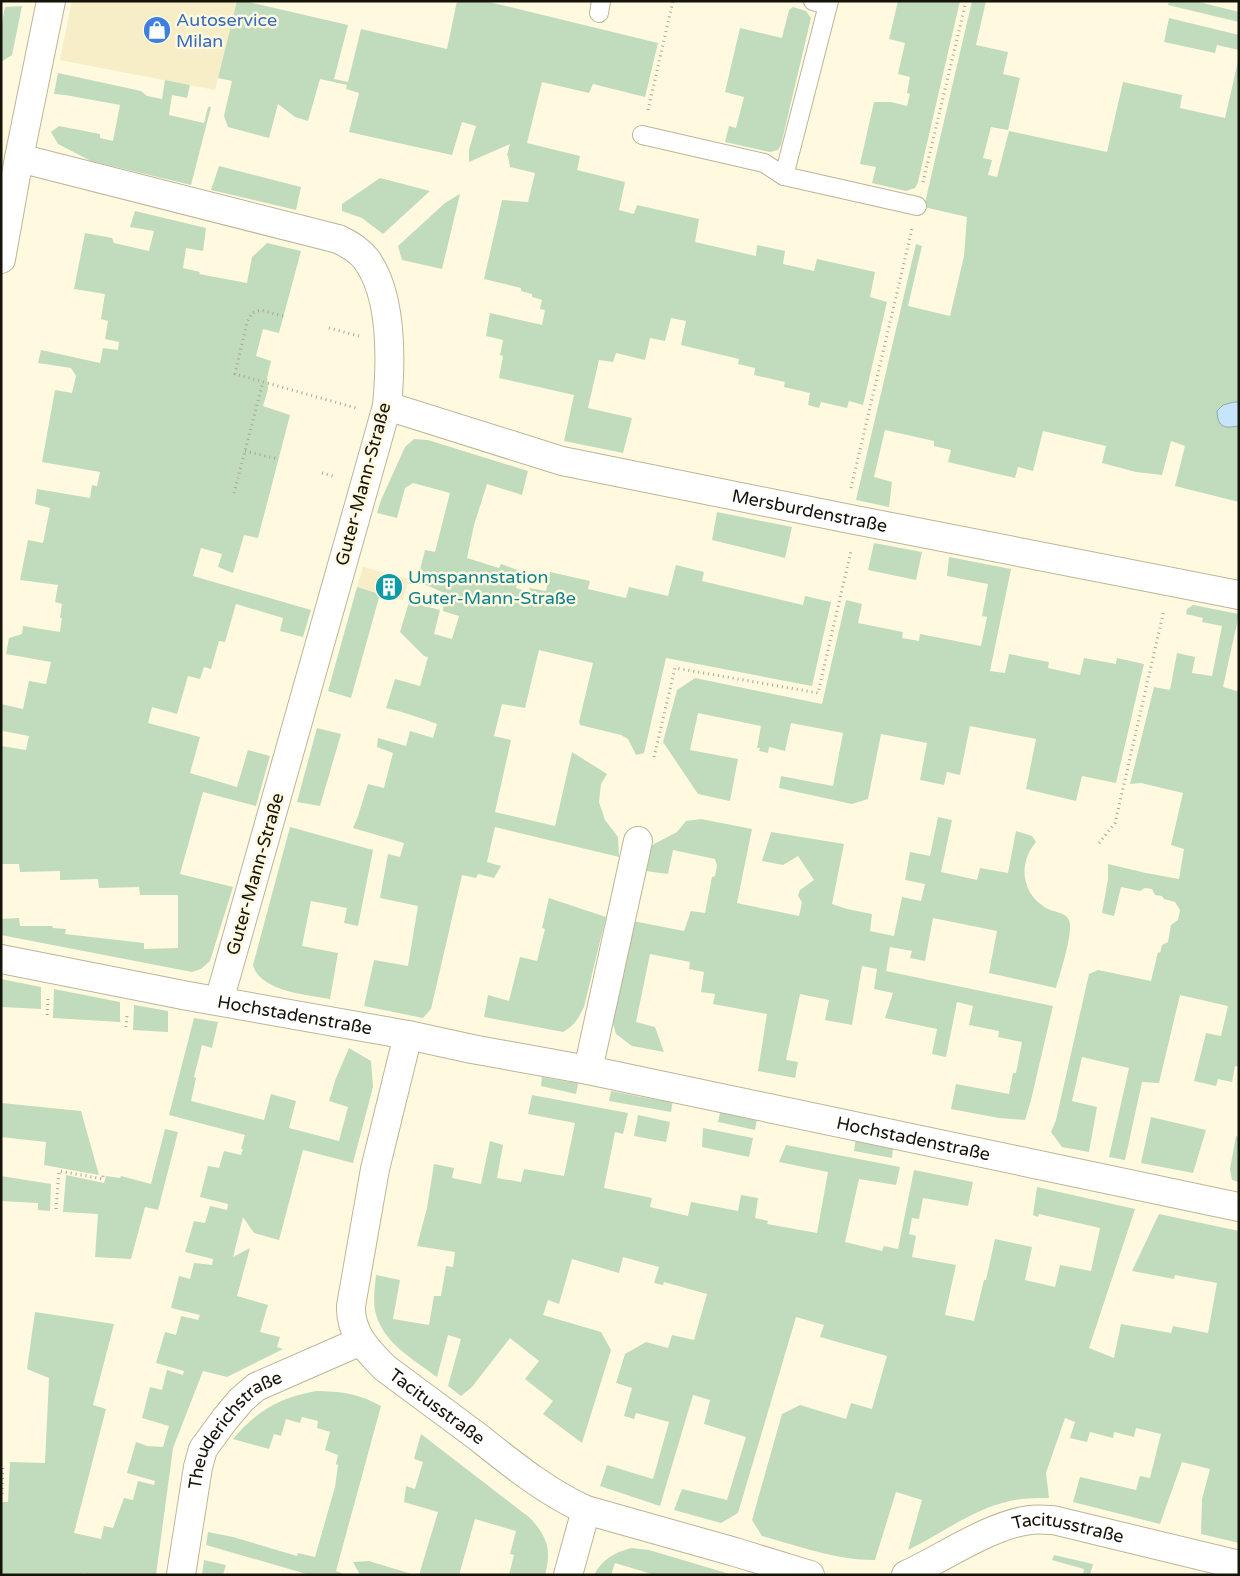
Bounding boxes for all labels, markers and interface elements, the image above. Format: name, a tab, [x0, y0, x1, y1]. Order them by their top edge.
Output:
place label: Autoservice Milan	[176, 9, 277, 52]
shop icon: Autoservice Milan	[142, 15, 172, 45]
street label: Guter-Mann-Straße	[331, 400, 395, 568]
street label: Mersburdenstraße	[730, 484, 889, 537]
place label: Umspannstation Guter-Mann-Straße	[408, 566, 576, 609]
building icon: Umspannstation Guter-Mann-Straße	[374, 572, 404, 602]
street label: Guter-Mann-Straße	[221, 790, 289, 958]
street label: Hochstadenstraße	[216, 990, 374, 1039]
street label: Hochstadenstraße	[835, 1112, 992, 1165]
street label: Tacitusstraße	[385, 1364, 490, 1449]
street label: Theuderichstraße	[184, 1366, 285, 1491]
street label: Tacitusstraße	[1010, 1508, 1126, 1548]

